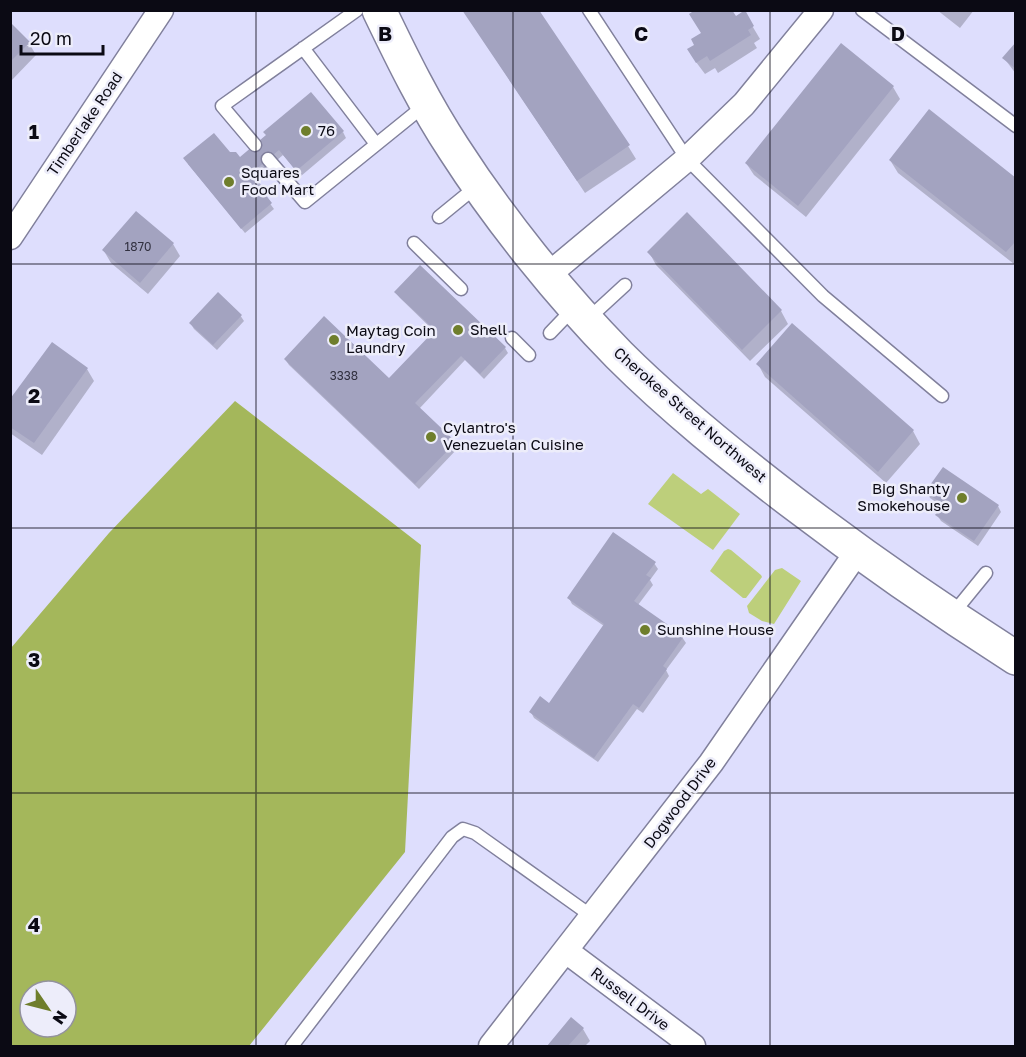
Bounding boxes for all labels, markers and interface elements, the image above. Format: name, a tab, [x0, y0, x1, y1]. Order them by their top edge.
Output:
scale bar	[21, 18, 104, 56]
text: B	[378, 21, 392, 45]
text: C	[634, 21, 648, 45]
text: D	[891, 21, 905, 45]
text: 20 m	[30, 27, 72, 49]
street label: Timberlake Road	[43, 68, 125, 179]
text: 1	[29, 119, 39, 143]
place label: 76	[318, 121, 335, 139]
marker: 76	[299, 124, 313, 138]
place label: Squares Food Mart	[241, 163, 314, 198]
marker: Squares Food Mart	[222, 175, 236, 189]
house number: 1870	[125, 239, 151, 254]
place label: Shell	[470, 320, 507, 338]
place label: Maytag Coin Laundry	[346, 321, 436, 356]
marker: Shell	[451, 323, 465, 337]
marker: Maytag Coin Laundry	[327, 333, 341, 347]
street label: Cherokee Street Northwest	[611, 343, 771, 486]
house number: 3338	[330, 368, 358, 383]
text: 2	[28, 383, 40, 407]
place label: Cylantro's Venezuelan Cuisine	[443, 418, 584, 453]
marker: Cylantro's Venezuelan Cuisine	[424, 430, 438, 444]
place label: Big Shanty Smokehouse	[857, 479, 951, 514]
marker: Big Shanty Smokehouse	[955, 491, 969, 505]
place label: Sunshine House	[657, 620, 774, 638]
marker: Sunshine House	[638, 623, 652, 637]
text: 3	[28, 647, 40, 671]
street label: Dogwood Drive	[639, 753, 719, 851]
text: 4	[28, 912, 40, 936]
street label: Russell Drive	[588, 963, 674, 1034]
north arrow	[18, 979, 78, 1039]
text: N	[49, 1007, 72, 1028]

